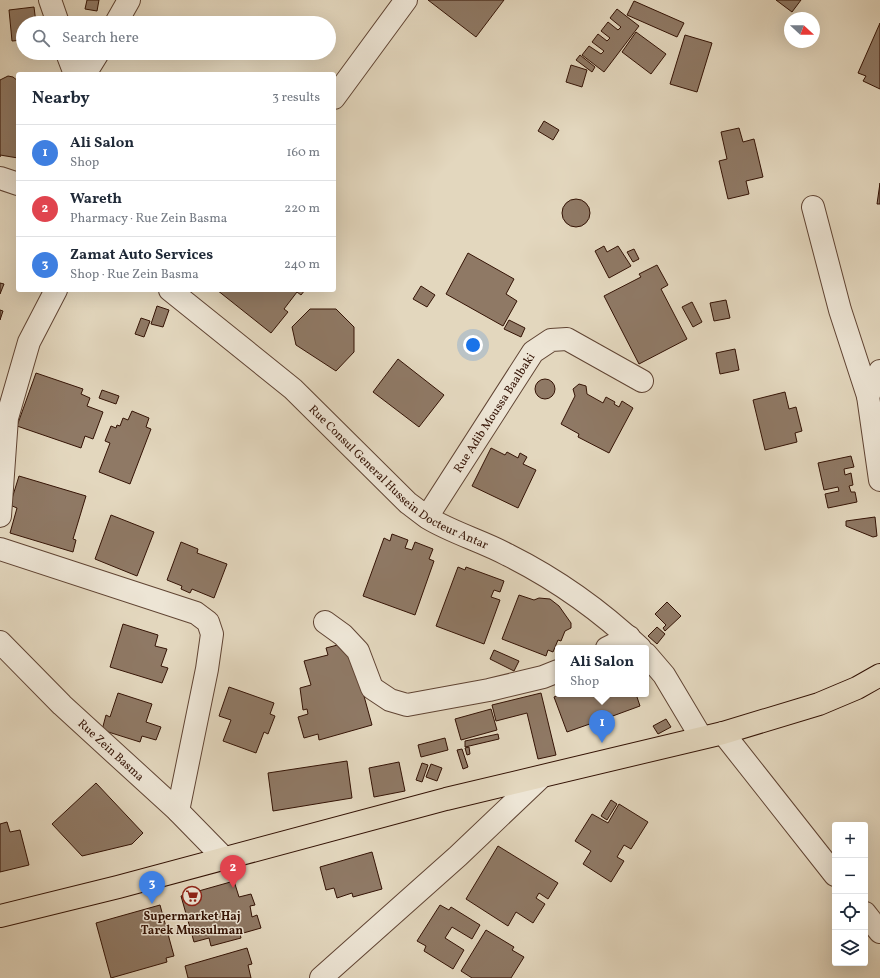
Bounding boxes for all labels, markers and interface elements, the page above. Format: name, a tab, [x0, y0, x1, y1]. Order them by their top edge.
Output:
north arrow	[784, 12, 820, 48]
search box	[16, 16, 336, 60]
icon: search	[30, 27, 52, 49]
text: Search here	[62, 28, 139, 49]
text: Nearby	[32, 87, 90, 110]
text: 3 results	[272, 89, 320, 107]
text: Ali Salon	[70, 133, 134, 154]
text: 1	[42, 144, 48, 162]
text: 160 m	[286, 144, 320, 162]
text: Shop	[70, 154, 99, 172]
text: Wareth	[70, 189, 122, 210]
text: 2	[42, 200, 48, 218]
text: 220 m	[284, 200, 320, 218]
text: Pharmacy · Rue Zein Basma	[70, 210, 227, 228]
text: Zamat Auto Services	[70, 245, 213, 266]
text: 3	[42, 256, 48, 274]
text: 240 m	[284, 256, 320, 274]
text: Shop · Rue Zein Basma	[70, 266, 199, 284]
your location	[463, 335, 483, 355]
street label: Rue Adib Moussa Baalbaki	[450, 350, 539, 476]
street label: Rue Consul General Hussein Docteur Antar	[305, 402, 491, 554]
popup	[555, 645, 649, 697]
text: Ali Salon	[570, 652, 634, 673]
text: Shop	[570, 673, 599, 691]
pin: 1	[589, 710, 615, 743]
street label: Rue Zein Basma	[74, 716, 147, 785]
map controls	[832, 822, 868, 966]
button: +	[832, 822, 868, 858]
pin: 2	[220, 855, 246, 888]
button: −	[832, 858, 868, 894]
pin: 3	[139, 871, 165, 904]
supermarket icon: Supermarket Haj Tarek Mussulman	[181, 885, 203, 907]
button: locate	[832, 894, 868, 930]
place label: Supermarket Haj Tarek Mussulman	[141, 909, 243, 939]
button: layers	[832, 930, 868, 966]

